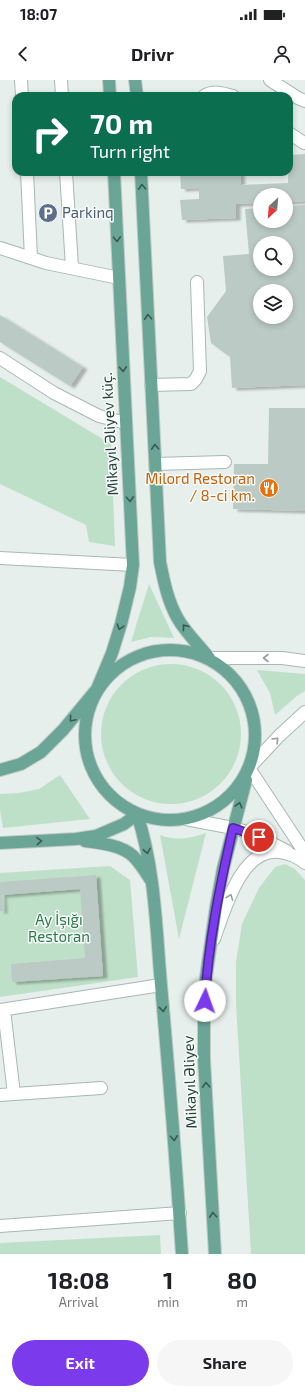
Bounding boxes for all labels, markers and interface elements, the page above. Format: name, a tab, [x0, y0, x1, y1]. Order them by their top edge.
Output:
text: 18:07	[20, 5, 57, 23]
icon: back	[12, 43, 34, 65]
text: Drivr	[131, 43, 174, 65]
icon: person	[271, 43, 293, 65]
text: 70 m	[90, 106, 153, 140]
icon: right	[24, 108, 76, 160]
text: Turn right	[90, 140, 170, 162]
one-way arrow	[138, 184, 146, 190]
north arrow	[253, 188, 293, 228]
map controls	[253, 188, 293, 324]
parking icon: Parkinq	[37, 202, 59, 224]
place label: Parkinq	[62, 203, 114, 221]
one-way arrow	[113, 236, 121, 242]
button: search	[253, 236, 293, 276]
button: layers	[253, 284, 293, 324]
one-way arrow	[144, 314, 153, 320]
one-way arrow	[119, 366, 128, 372]
street label: Mikayıl Əliyev küç.	[97, 372, 122, 496]
one-way arrow	[150, 444, 159, 450]
place label: Milord Restoran / 8-ci km.	[145, 469, 255, 504]
restaurant icon: Milord Restoran / 8-ci km.	[258, 477, 280, 499]
one-way arrow	[125, 496, 134, 502]
one-way arrow	[116, 623, 125, 630]
one-way arrow	[182, 625, 189, 632]
one-way arrow	[263, 654, 269, 662]
one-way arrow	[70, 714, 77, 721]
one-way arrow	[271, 737, 279, 745]
one-way arrow	[235, 801, 243, 808]
pin	[242, 820, 276, 854]
icon: arrive	[248, 826, 270, 848]
one-way arrow	[36, 837, 42, 846]
one-way arrow	[143, 848, 151, 855]
one-way arrow	[226, 893, 234, 900]
park label: Ay İşığı Restoran	[28, 910, 90, 945]
position arrow	[184, 980, 226, 1022]
one-way arrow	[159, 1006, 168, 1012]
street label: Mikayıl Əliyev	[178, 1035, 200, 1129]
one-way arrow	[201, 1082, 210, 1088]
one-way arrow	[170, 1135, 179, 1141]
one-way arrow	[208, 1212, 217, 1218]
text: 18:08	[48, 1265, 109, 1294]
text: 1	[163, 1265, 173, 1294]
text: 80	[227, 1265, 257, 1294]
text: Arrival	[59, 1294, 98, 1310]
text: min	[157, 1294, 179, 1310]
text: m	[236, 1294, 248, 1310]
button: Exit	[12, 1340, 149, 1386]
button: Share	[157, 1340, 293, 1386]

